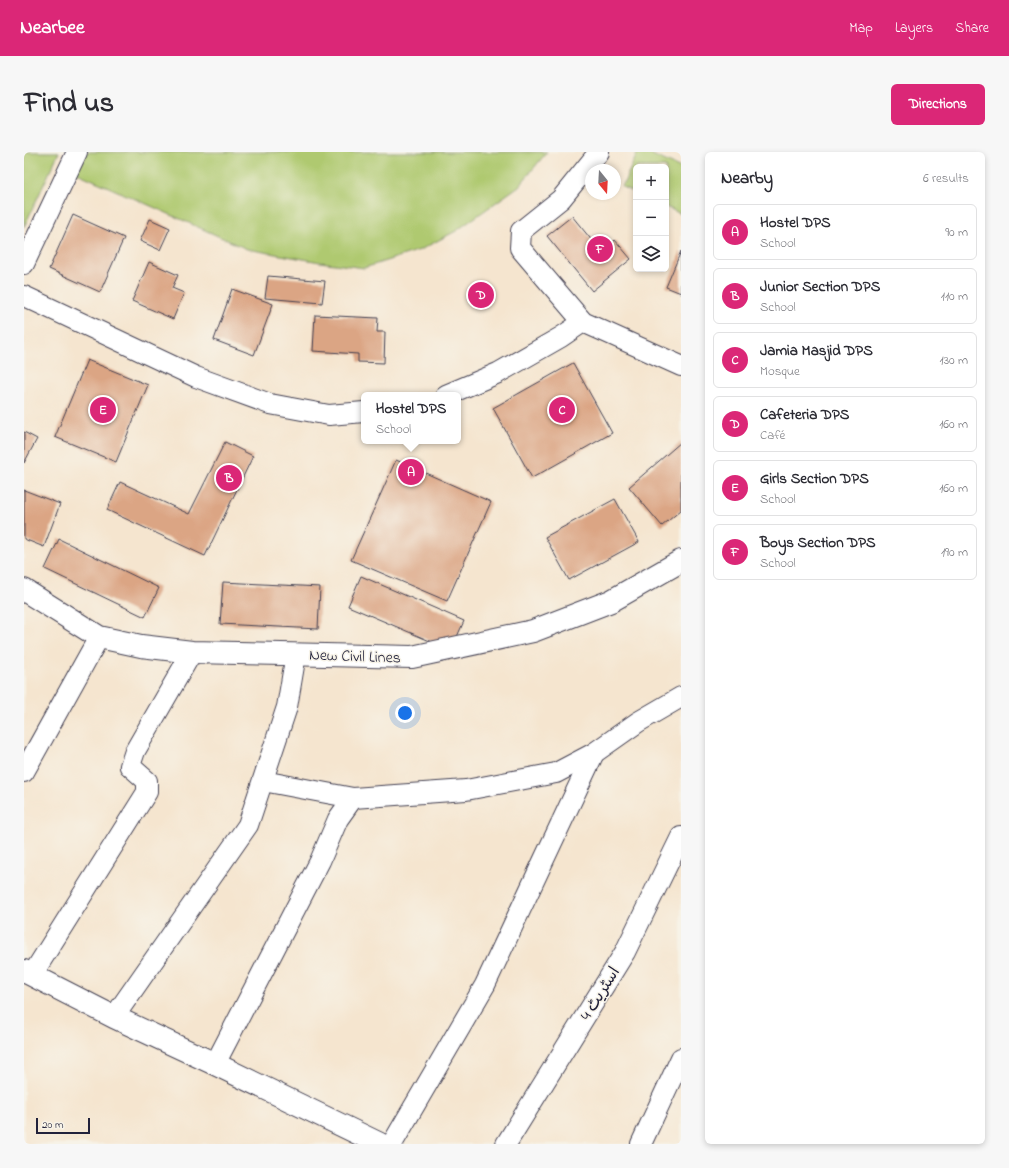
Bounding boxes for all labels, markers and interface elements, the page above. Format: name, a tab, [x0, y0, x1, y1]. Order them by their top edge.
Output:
text: Nearbee	[20, 15, 85, 42]
text: Map	[849, 18, 873, 39]
text: Layers	[895, 18, 933, 39]
text: Share	[955, 18, 989, 39]
text: Find us	[24, 84, 114, 125]
button: Directions	[891, 84, 985, 125]
north arrow	[585, 164, 621, 200]
map controls	[633, 164, 669, 272]
button: +	[633, 164, 669, 200]
text: Nearby	[721, 166, 773, 191]
text: 6 results	[923, 169, 969, 188]
button: −	[633, 200, 669, 236]
text: Hostel DPS	[760, 212, 831, 234]
text: A	[731, 223, 739, 242]
text: 90 m	[945, 223, 968, 242]
pin: F	[587, 234, 613, 264]
text: School	[760, 234, 796, 253]
button: layers	[633, 236, 669, 272]
text: Junior Section DPS	[760, 276, 880, 298]
pin: D	[468, 280, 494, 310]
text: B	[731, 287, 739, 306]
text: 110 m	[941, 287, 968, 306]
text: School	[760, 298, 796, 317]
text: Jamia Masjid DPS	[760, 340, 873, 362]
text: C	[731, 351, 739, 370]
text: 130 m	[940, 351, 968, 370]
text: Mosque	[760, 362, 800, 381]
popup	[361, 392, 461, 444]
pin: E	[90, 395, 116, 425]
pin: C	[549, 395, 575, 425]
text: Hostel DPS	[376, 398, 446, 420]
text: Cafeteria DPS	[760, 404, 849, 426]
text: D	[730, 415, 740, 434]
text: 160 m	[939, 415, 968, 434]
text: School	[376, 420, 411, 439]
text: Café	[760, 426, 785, 445]
pin: A	[398, 457, 424, 487]
pin: B	[216, 463, 242, 493]
text: Girls Section DPS	[760, 468, 869, 490]
text: E	[731, 479, 739, 498]
text: 160 m	[939, 479, 968, 498]
text: School	[760, 490, 796, 509]
text: Boys Section DPS	[760, 532, 876, 554]
text: F	[731, 543, 739, 562]
text: 190 m	[941, 543, 968, 562]
text: School	[760, 554, 796, 573]
street label: New Civil Lines	[309, 643, 401, 671]
your location	[395, 703, 415, 723]
street label: اسٹریٹ 4	[575, 963, 627, 1026]
scale bar	[36, 1116, 90, 1135]
text: 20 m	[42, 1117, 64, 1133]

